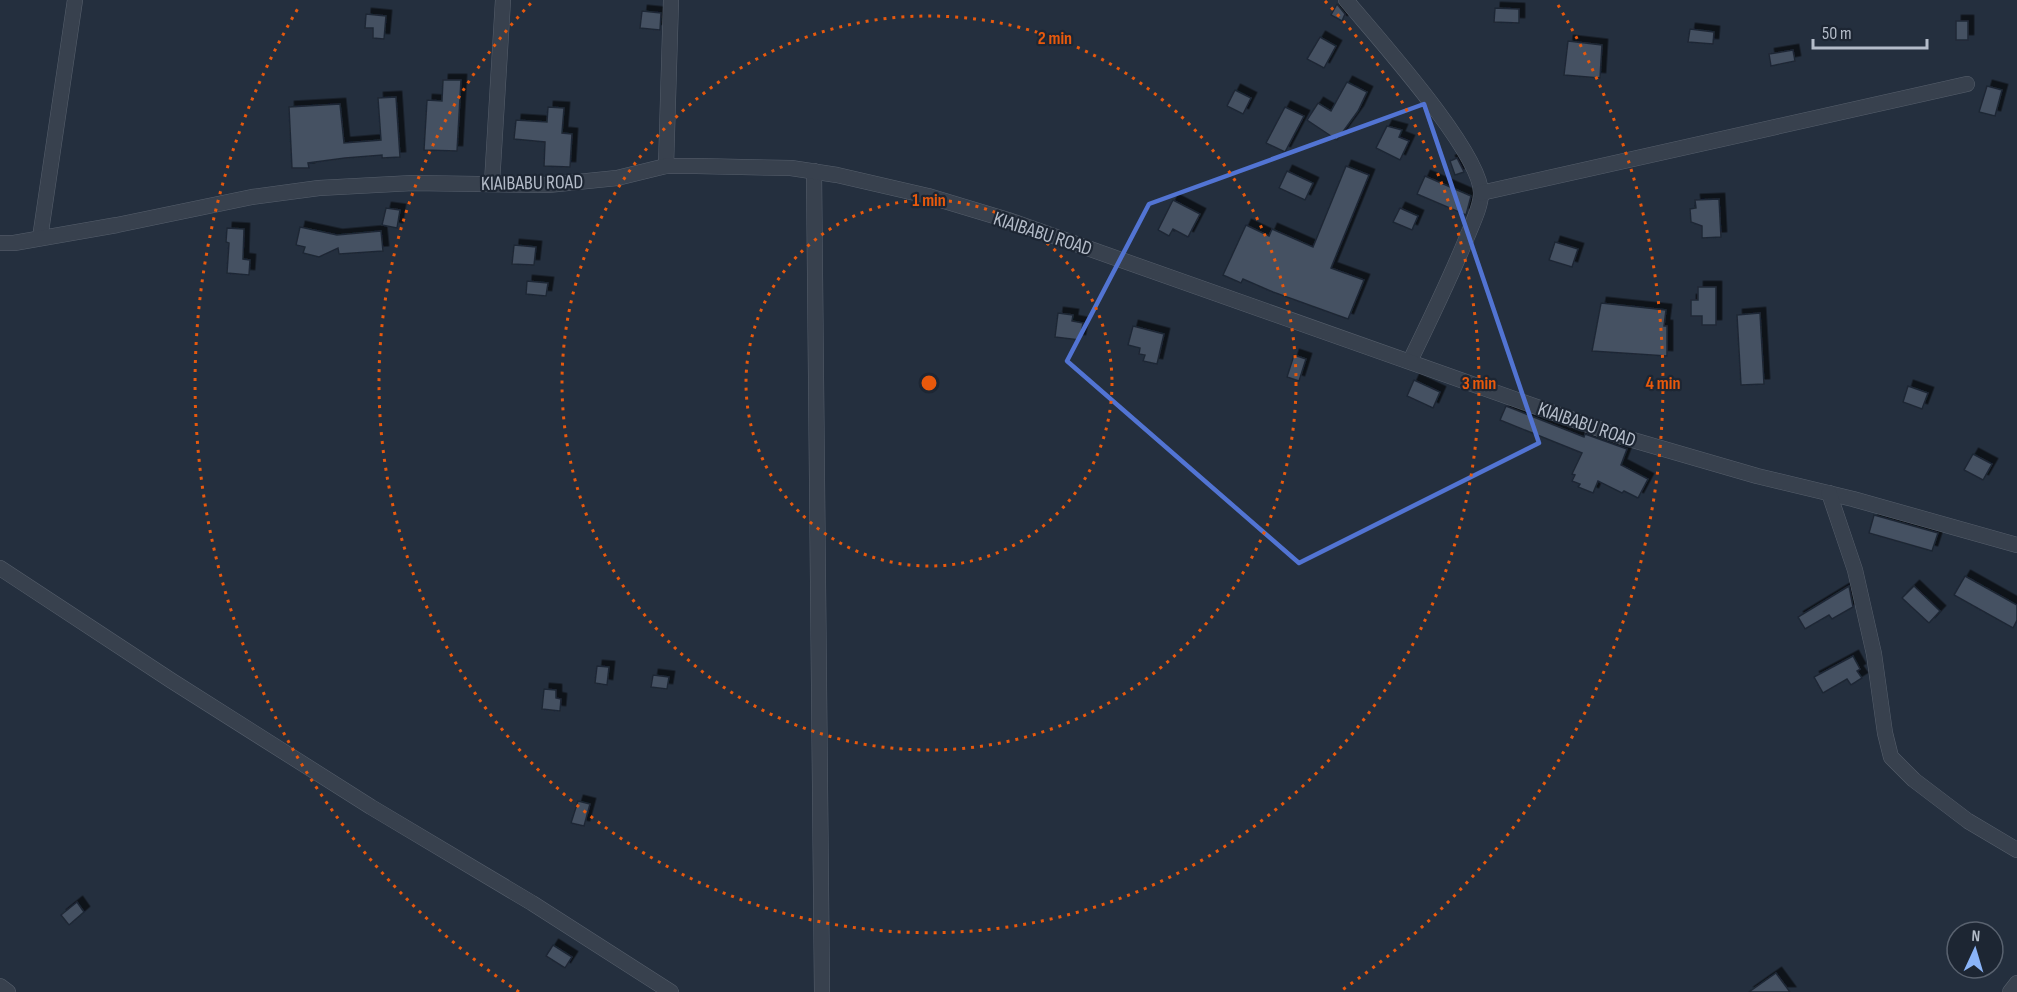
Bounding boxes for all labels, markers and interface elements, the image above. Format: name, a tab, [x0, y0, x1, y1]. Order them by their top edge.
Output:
scale bar	[1813, 12, 1927, 50]
text: 50 m	[1822, 23, 1852, 44]
text: 2 min	[1038, 28, 1072, 49]
street label: KIAIBABU ROAD	[481, 170, 583, 196]
text: 1 min	[912, 190, 946, 211]
street label: KIAIBABU ROAD	[990, 207, 1095, 261]
centre of rings	[919, 373, 939, 393]
text: 3 min	[1462, 373, 1496, 394]
text: 4 min	[1646, 373, 1680, 394]
street label: KIAIBABU ROAD	[1534, 397, 1639, 453]
north arrow	[1945, 920, 2005, 980]
text: N	[1971, 927, 1981, 946]

